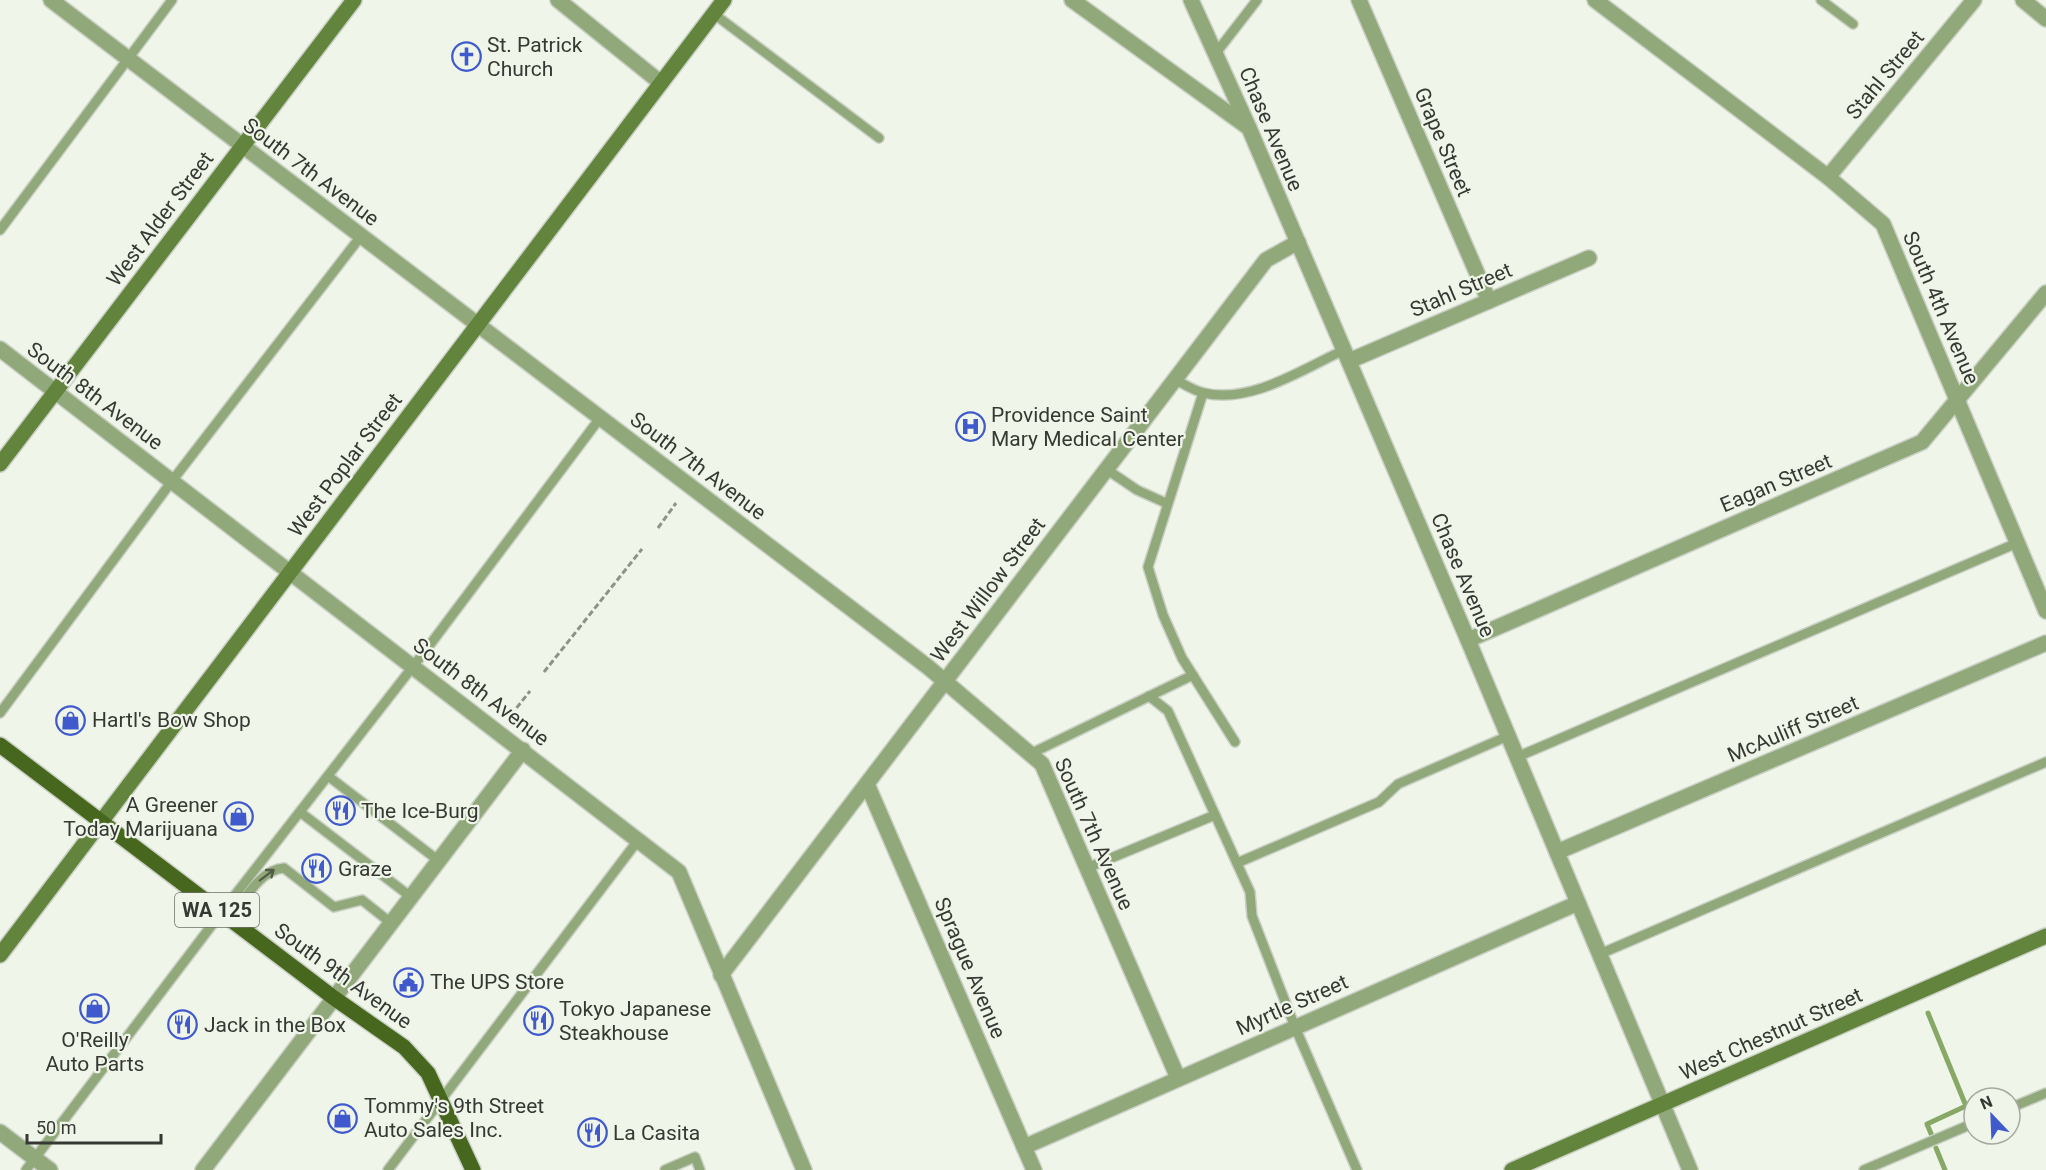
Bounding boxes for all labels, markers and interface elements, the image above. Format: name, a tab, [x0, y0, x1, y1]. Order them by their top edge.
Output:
street label: Stahl Street	[1841, 26, 1929, 124]
place label: St. Patrick Church	[487, 33, 583, 81]
church icon: St. Patrick Church	[450, 41, 482, 73]
street label: Chase Avenue	[1234, 63, 1308, 195]
street label: Grape Street	[1409, 84, 1477, 200]
street label: South 7th Avenue	[238, 113, 384, 231]
street label: West Alder Street	[102, 147, 218, 291]
street label: South 4th Avenue	[1898, 228, 1984, 388]
street label: Stahl Street	[1407, 258, 1516, 322]
street label: South 8th Avenue	[22, 337, 168, 455]
street label: West Poplar Street	[283, 388, 407, 542]
place label: Providence Saint Mary Medical Center	[991, 403, 1184, 451]
street label: South 7th Avenue	[625, 407, 771, 525]
hospital icon: Providence Saint Mary Medical Center	[954, 411, 986, 443]
street label: Eagan Street	[1717, 449, 1835, 517]
street label: Chase Avenue	[1426, 509, 1500, 641]
street label: West Willow Street	[926, 513, 1050, 667]
street label: South 8th Avenue	[408, 633, 554, 751]
street label: McAuliff Street	[1724, 691, 1862, 767]
shop icon: Hartl's Bow Shop	[55, 704, 87, 736]
place label: Hartl's Bow Shop	[92, 708, 251, 732]
street label: South 7th Avenue	[1050, 754, 1138, 914]
place label: A Greener Today Marijuana	[63, 793, 218, 841]
restaurant icon: The Ice-Burg	[324, 795, 356, 827]
place label: The Ice-Burg	[361, 799, 478, 823]
shop icon: A Greener Today Marijuana	[223, 801, 255, 833]
restaurant icon: Graze	[301, 853, 333, 885]
place label: Graze	[338, 857, 392, 881]
one-way arrow	[259, 869, 275, 882]
road number: WA 125	[175, 893, 259, 927]
street label: Sprague Avenue	[929, 894, 1011, 1042]
street label: South 9th Avenue	[270, 918, 416, 1034]
public building icon: The UPS Store	[393, 966, 425, 998]
place label: The UPS Store	[430, 970, 564, 994]
street label: Myrtle Street	[1232, 970, 1352, 1040]
street label: West Chestnut Street	[1676, 983, 1866, 1085]
shop icon: O'Reilly Auto Parts	[79, 993, 111, 1025]
place label: Tokyo Japanese Steakhouse	[559, 997, 711, 1045]
restaurant icon: Tokyo Japanese Steakhouse	[522, 1005, 554, 1037]
restaurant icon: Jack in the Box	[167, 1009, 199, 1041]
place label: Jack in the Box	[204, 1013, 346, 1037]
place label: O'Reilly Auto Parts	[46, 1028, 144, 1076]
north arrow	[1962, 1086, 2022, 1146]
text: N	[1977, 1092, 1995, 1114]
place label: Tommy's 9th Street Auto Sales Inc.	[364, 1094, 544, 1142]
shop icon: Tommy's 9th Street Auto Sales Inc.	[327, 1102, 359, 1134]
scale bar	[27, 1107, 160, 1145]
text: 50 m	[36, 1117, 76, 1138]
restaurant icon: La Casita	[576, 1117, 608, 1149]
place label: La Casita	[613, 1121, 700, 1145]

